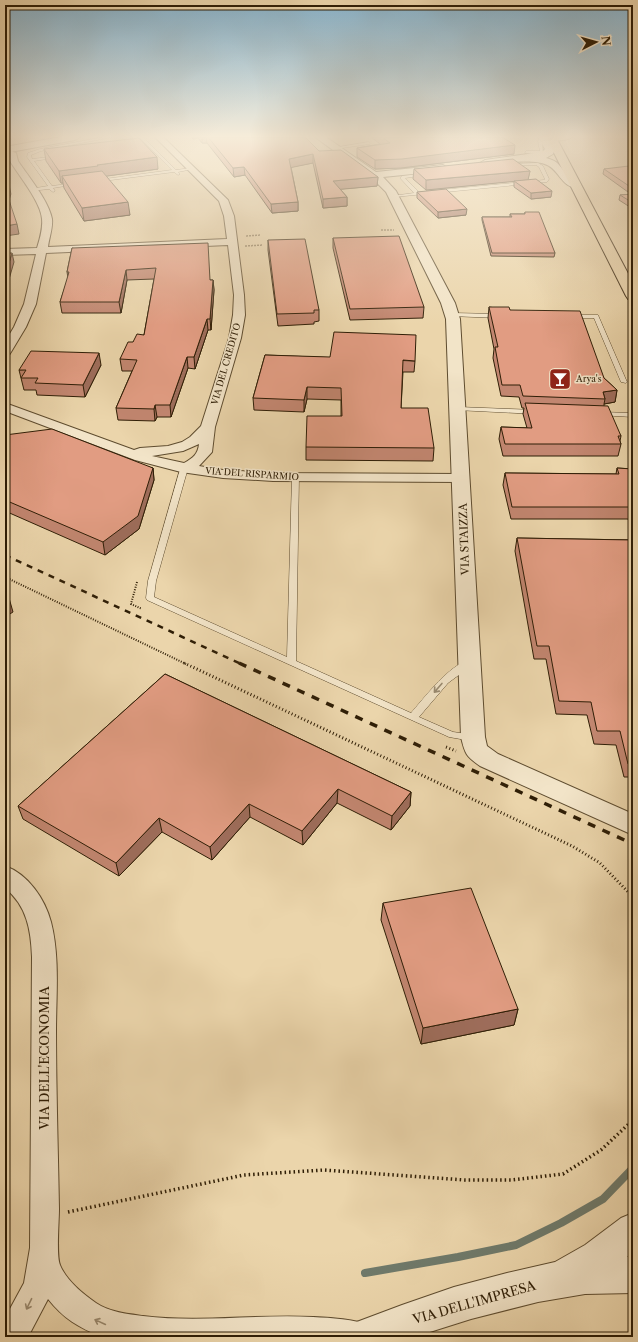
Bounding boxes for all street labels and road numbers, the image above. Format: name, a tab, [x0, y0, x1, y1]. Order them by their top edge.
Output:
street label: VIA DEL CREDITO	[208, 321, 243, 407]
street label: VIA DEL RISPARMIO	[204, 465, 300, 482]
street label: VIA STAIZZA	[456, 502, 472, 576]
street label: VIA DELL'ECONOMIA	[36, 986, 52, 1131]
street label: VIA DELL'IMPRESA	[410, 1277, 538, 1327]

